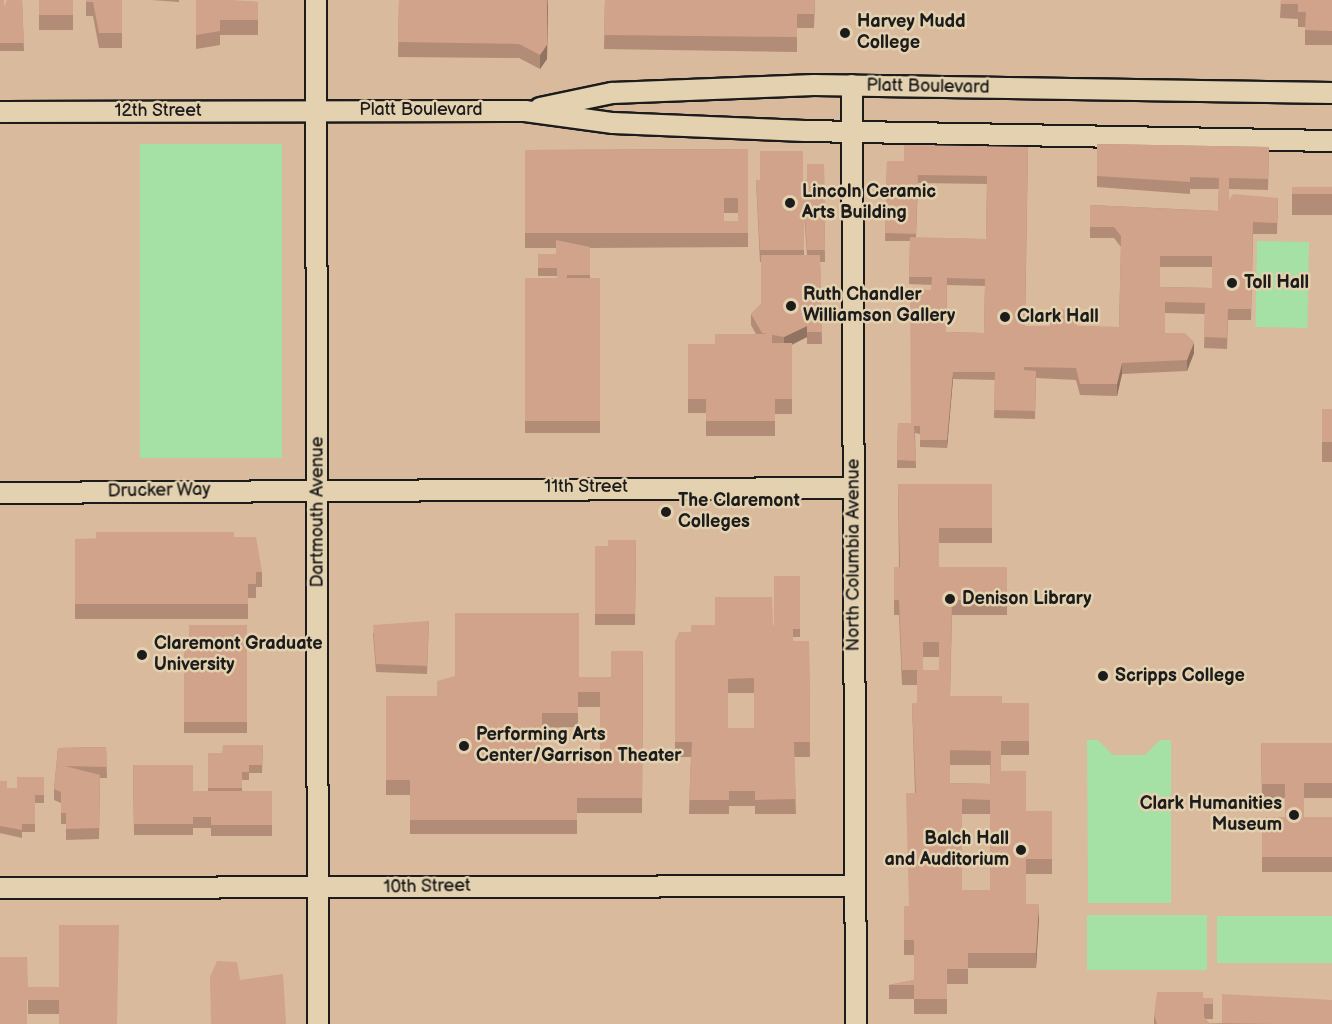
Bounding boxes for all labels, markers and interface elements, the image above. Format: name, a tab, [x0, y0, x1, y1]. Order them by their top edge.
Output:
place label: Harvey Mudd College	[857, 12, 966, 54]
marker: Harvey Mudd College	[838, 26, 852, 40]
street label: Platt Boulevard	[866, 75, 990, 99]
street label: Platt Boulevard	[359, 99, 483, 121]
street label: 12th Street	[114, 100, 202, 122]
place label: Lincoln Ceramic Arts Building	[802, 182, 936, 224]
marker: Lincoln Ceramic Arts Building	[783, 196, 797, 210]
place label: Toll Hall	[1244, 272, 1309, 294]
marker: Toll Hall	[1225, 276, 1239, 290]
place label: Ruth Chandler Williamson Gallery	[803, 285, 955, 328]
marker: Ruth Chandler Williamson Gallery	[784, 299, 798, 313]
place label: Clark Hall	[1017, 306, 1099, 328]
marker: Clark Hall	[998, 310, 1012, 324]
street label: Dartmouth Avenue	[307, 437, 329, 587]
street label: North Columbia Avenue	[843, 459, 865, 651]
street label: 11th Street	[544, 476, 628, 498]
street label: Drucker Way	[107, 479, 211, 503]
place label: The Claremont Colleges	[678, 491, 800, 534]
marker: The Claremont Colleges	[659, 505, 673, 519]
place label: Denison Library	[962, 588, 1092, 610]
marker: Denison Library	[943, 592, 957, 606]
place label: Claremont Graduate University	[154, 634, 323, 676]
marker: Claremont Graduate University	[135, 648, 149, 662]
place label: Scripps College	[1115, 665, 1245, 687]
marker: Scripps College	[1096, 669, 1110, 683]
place label: Performing Arts Center/Garrison Theater	[476, 725, 682, 768]
marker: Performing Arts Center/Garrison Theater	[457, 739, 471, 753]
place label: Clark Humanities Museum	[1140, 794, 1282, 836]
marker: Clark Humanities Museum	[1287, 808, 1301, 822]
place label: Balch Hall and Auditorium	[884, 829, 1009, 872]
marker: Balch Hall and Auditorium	[1014, 843, 1028, 857]
street label: 10th Street	[383, 875, 471, 899]

